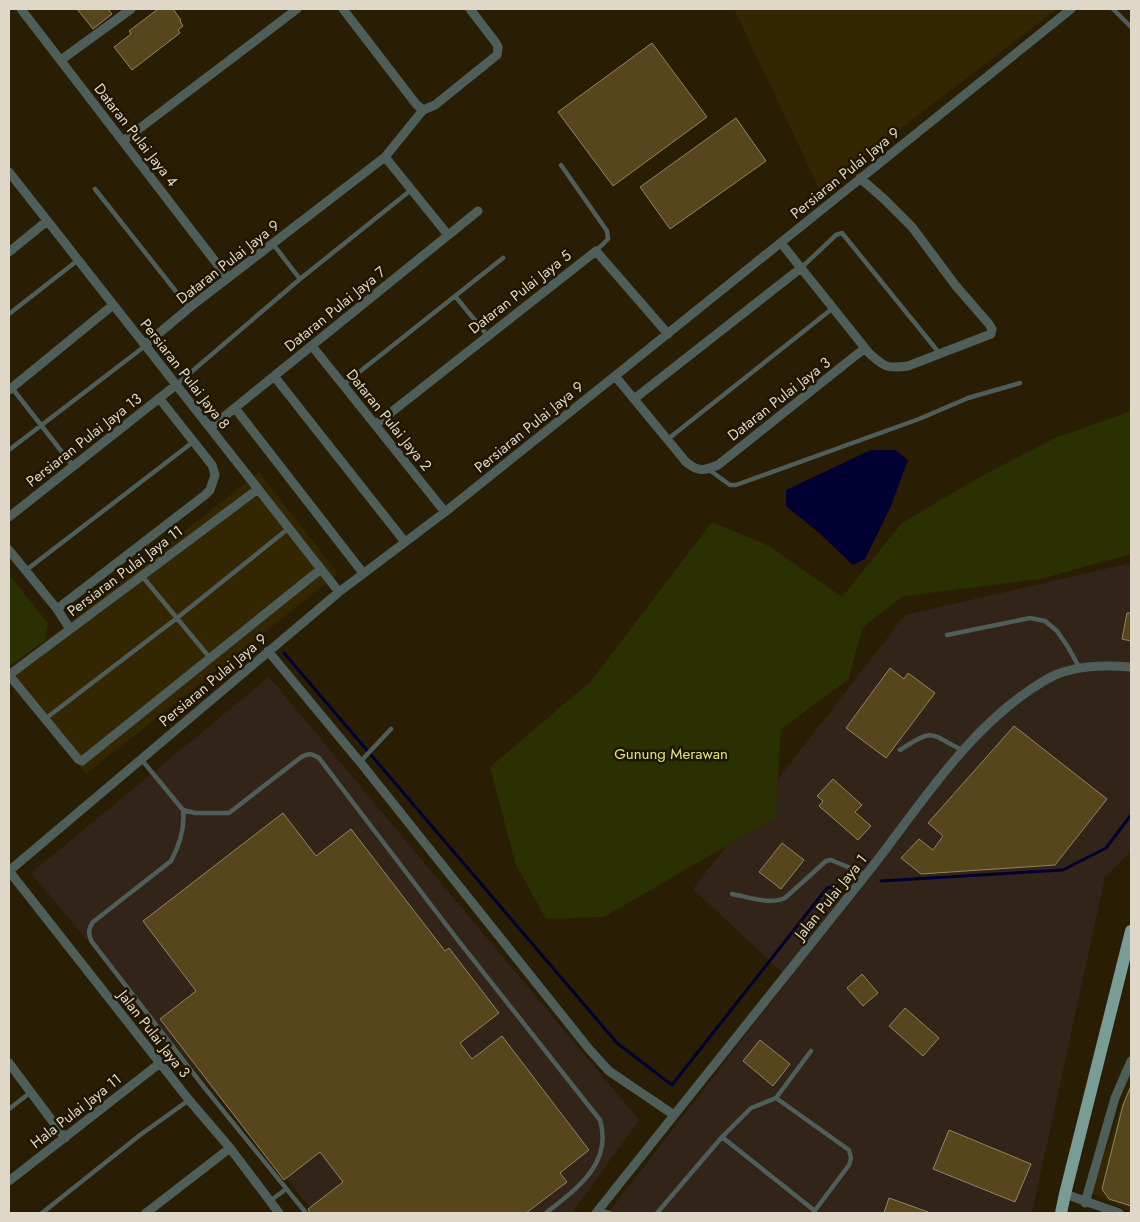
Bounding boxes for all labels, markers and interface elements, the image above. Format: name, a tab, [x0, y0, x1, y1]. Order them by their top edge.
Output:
street label: Dataran Pulai Jaya 4	[89, 79, 183, 191]
street label: Persiaran Pulai Jaya 9	[786, 122, 904, 224]
street label: Dataran Pulai Jaya 9	[172, 215, 284, 309]
street label: Dataran Pulai Jaya 5	[464, 245, 576, 339]
street label: Dataran Pulai Jaya 7	[280, 261, 390, 357]
street label: Persiaran Pulai Jaya 8	[135, 314, 235, 434]
street label: Dataran Pulai Jaya 3	[723, 352, 835, 446]
street label: Dataran Pulai Jaya 2	[341, 364, 437, 476]
street label: Persiaran Pulai Jaya 9	[470, 376, 588, 478]
street label: Persiaran Pulai Jaya 13	[22, 388, 146, 492]
street label: Persiaran Pulai Jaya 11	[62, 520, 188, 622]
street label: Persiaran Pulai Jaya 9	[154, 628, 272, 732]
park label: Gunung Merawan	[614, 743, 728, 765]
street label: Jalan Pulai Jaya 1	[788, 849, 872, 946]
street label: Jalan Pulai Jaya 3	[111, 984, 195, 1083]
street label: Hala Pulai Jaya 11	[26, 1068, 126, 1154]

